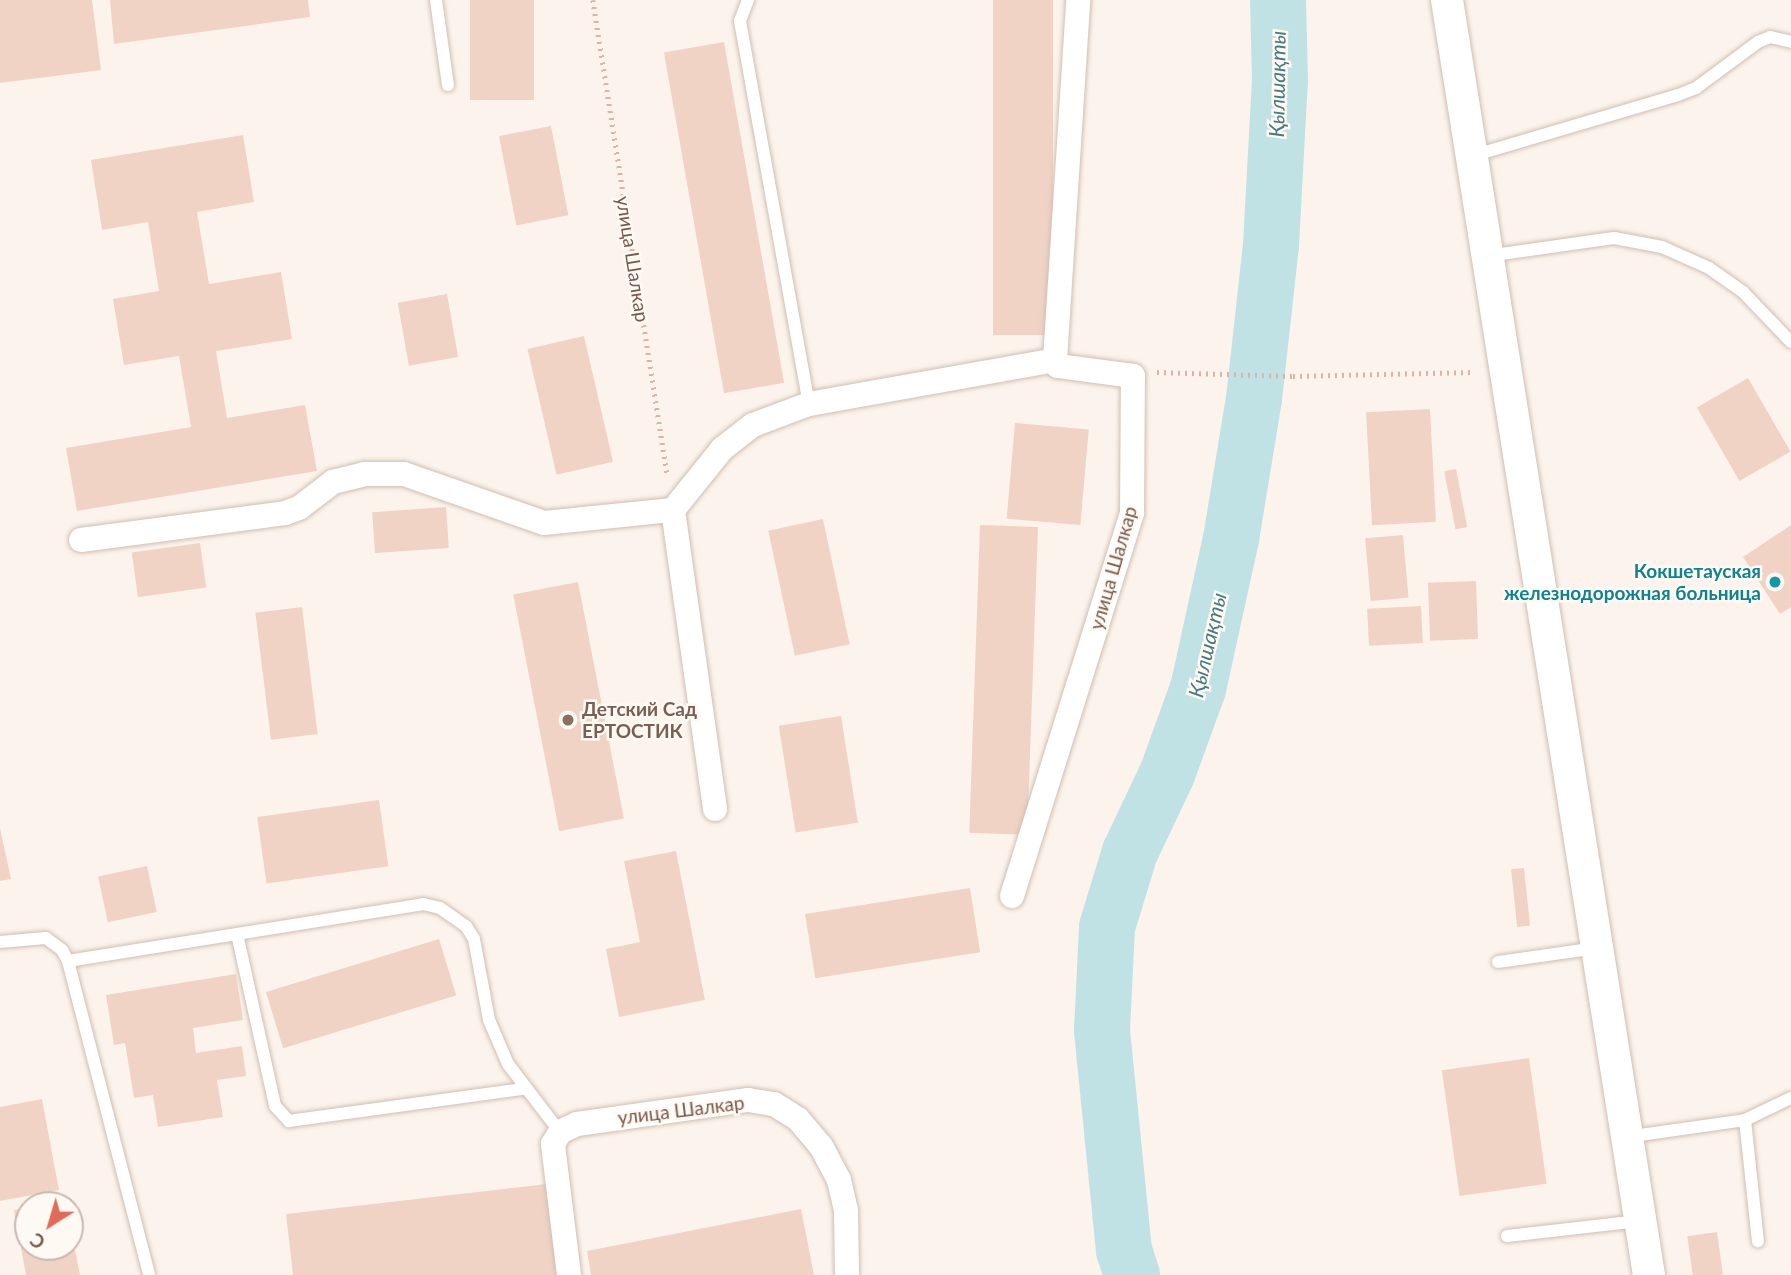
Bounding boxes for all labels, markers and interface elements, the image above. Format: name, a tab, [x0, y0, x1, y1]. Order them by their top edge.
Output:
water label: Қылшақты	[1263, 30, 1291, 138]
street label: улица Шалкар	[612, 194, 654, 324]
street label: улица Шалкар	[1084, 504, 1142, 632]
place label: Кокшетауская железнодорожная больница	[1504, 560, 1761, 604]
marker: Кокшетауская железнодорожная больница	[1767, 574, 1783, 590]
water label: Қылшақты	[1183, 590, 1231, 700]
place label: Детский Сад ЕРТОСТИК	[582, 698, 697, 742]
marker: Детский Сад ЕРТОСТИК	[560, 712, 576, 728]
street label: улица Шалкар	[616, 1091, 746, 1129]
north arrow	[14, 1191, 84, 1261]
text: С	[25, 1229, 49, 1255]

